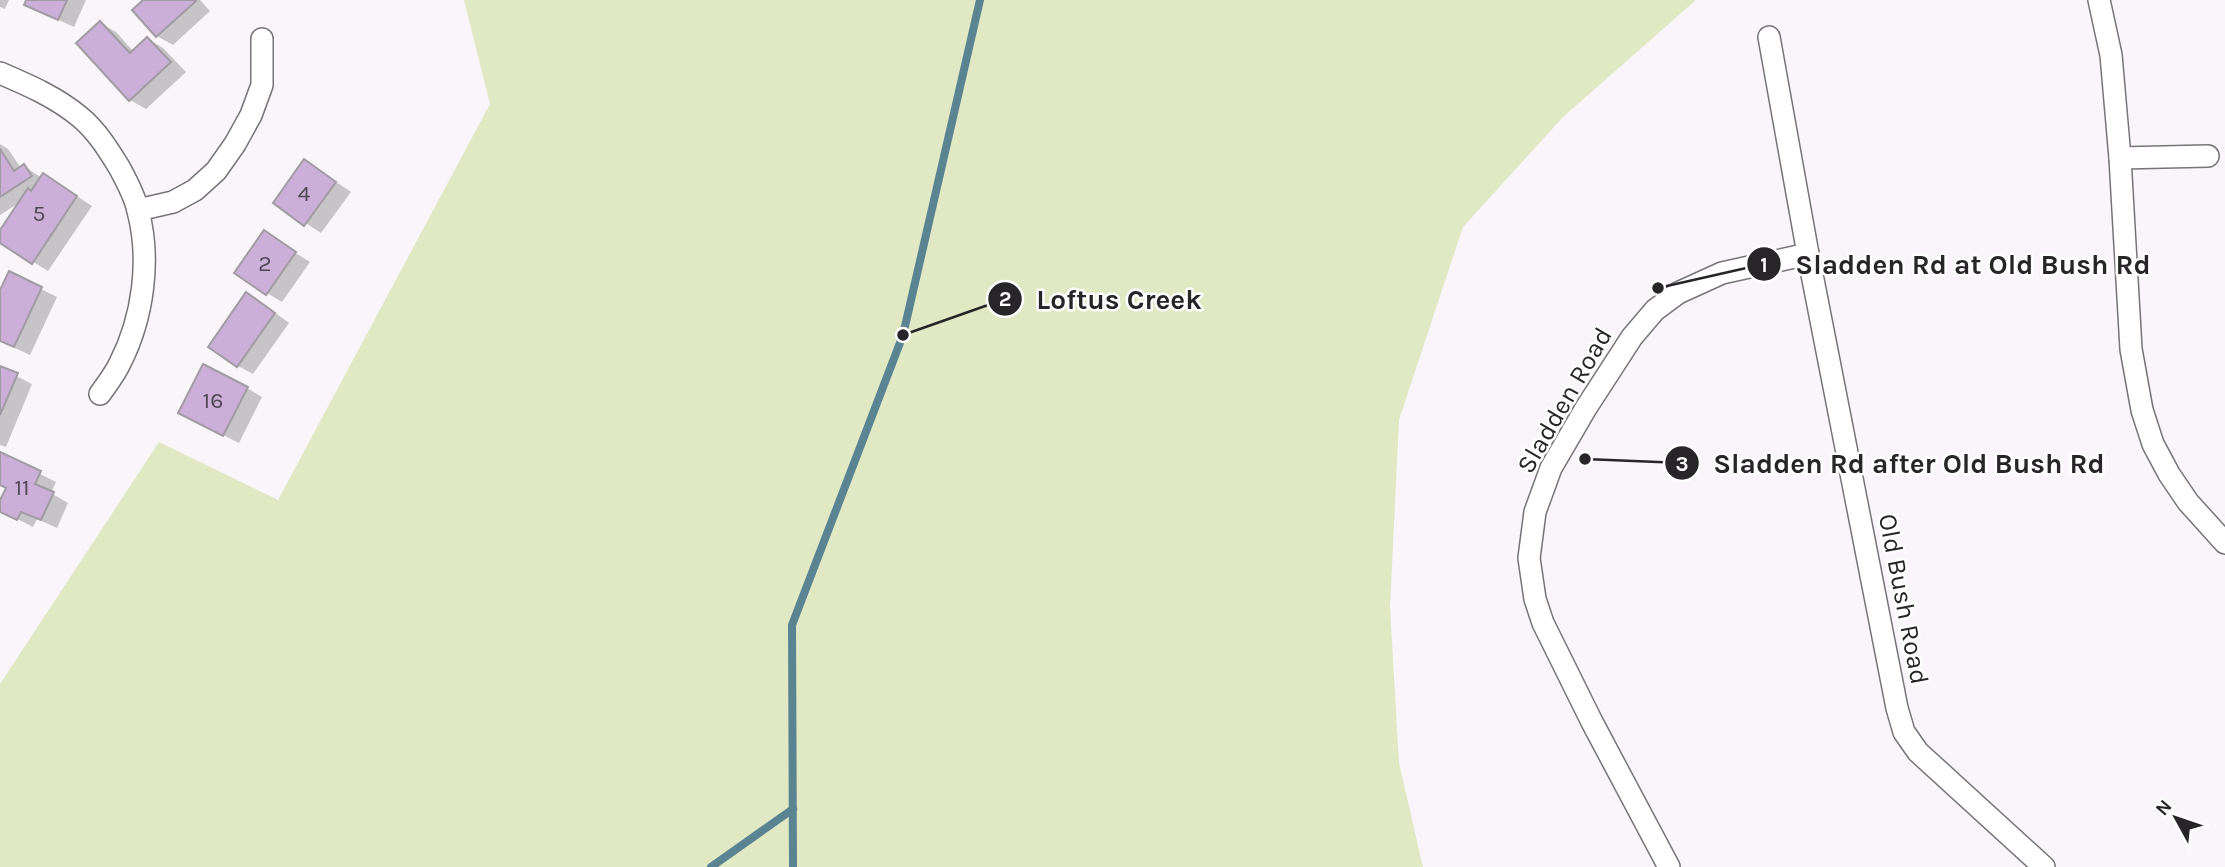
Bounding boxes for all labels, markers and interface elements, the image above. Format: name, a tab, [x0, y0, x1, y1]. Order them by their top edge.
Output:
house number: 4	[298, 180, 311, 207]
house number: 5	[33, 200, 45, 227]
callout: Sladden Rd at Old Bush Rd	[1746, 240, 2165, 289]
text: Sladden Rd at Old Bush Rd	[1795, 248, 2151, 281]
house number: 2	[258, 250, 272, 277]
text: 1	[1760, 253, 1768, 277]
callout: Loftus Creek	[987, 275, 1216, 324]
text: Loftus Creek	[1036, 283, 1202, 316]
text: 2	[999, 287, 1011, 311]
street label: Sladden Road	[1510, 322, 1619, 479]
house number: 16	[203, 387, 223, 414]
callout: Sladden Rd after Old Bush Rd	[1664, 439, 2119, 488]
text: Sladden Rd after Old Bush Rd	[1713, 447, 2105, 480]
text: 3	[1675, 452, 1689, 476]
house number: 11	[14, 474, 30, 501]
street label: Old Bush Road	[1872, 511, 1935, 687]
north arrow	[2141, 783, 2211, 853]
text: N	[2151, 795, 2177, 820]

